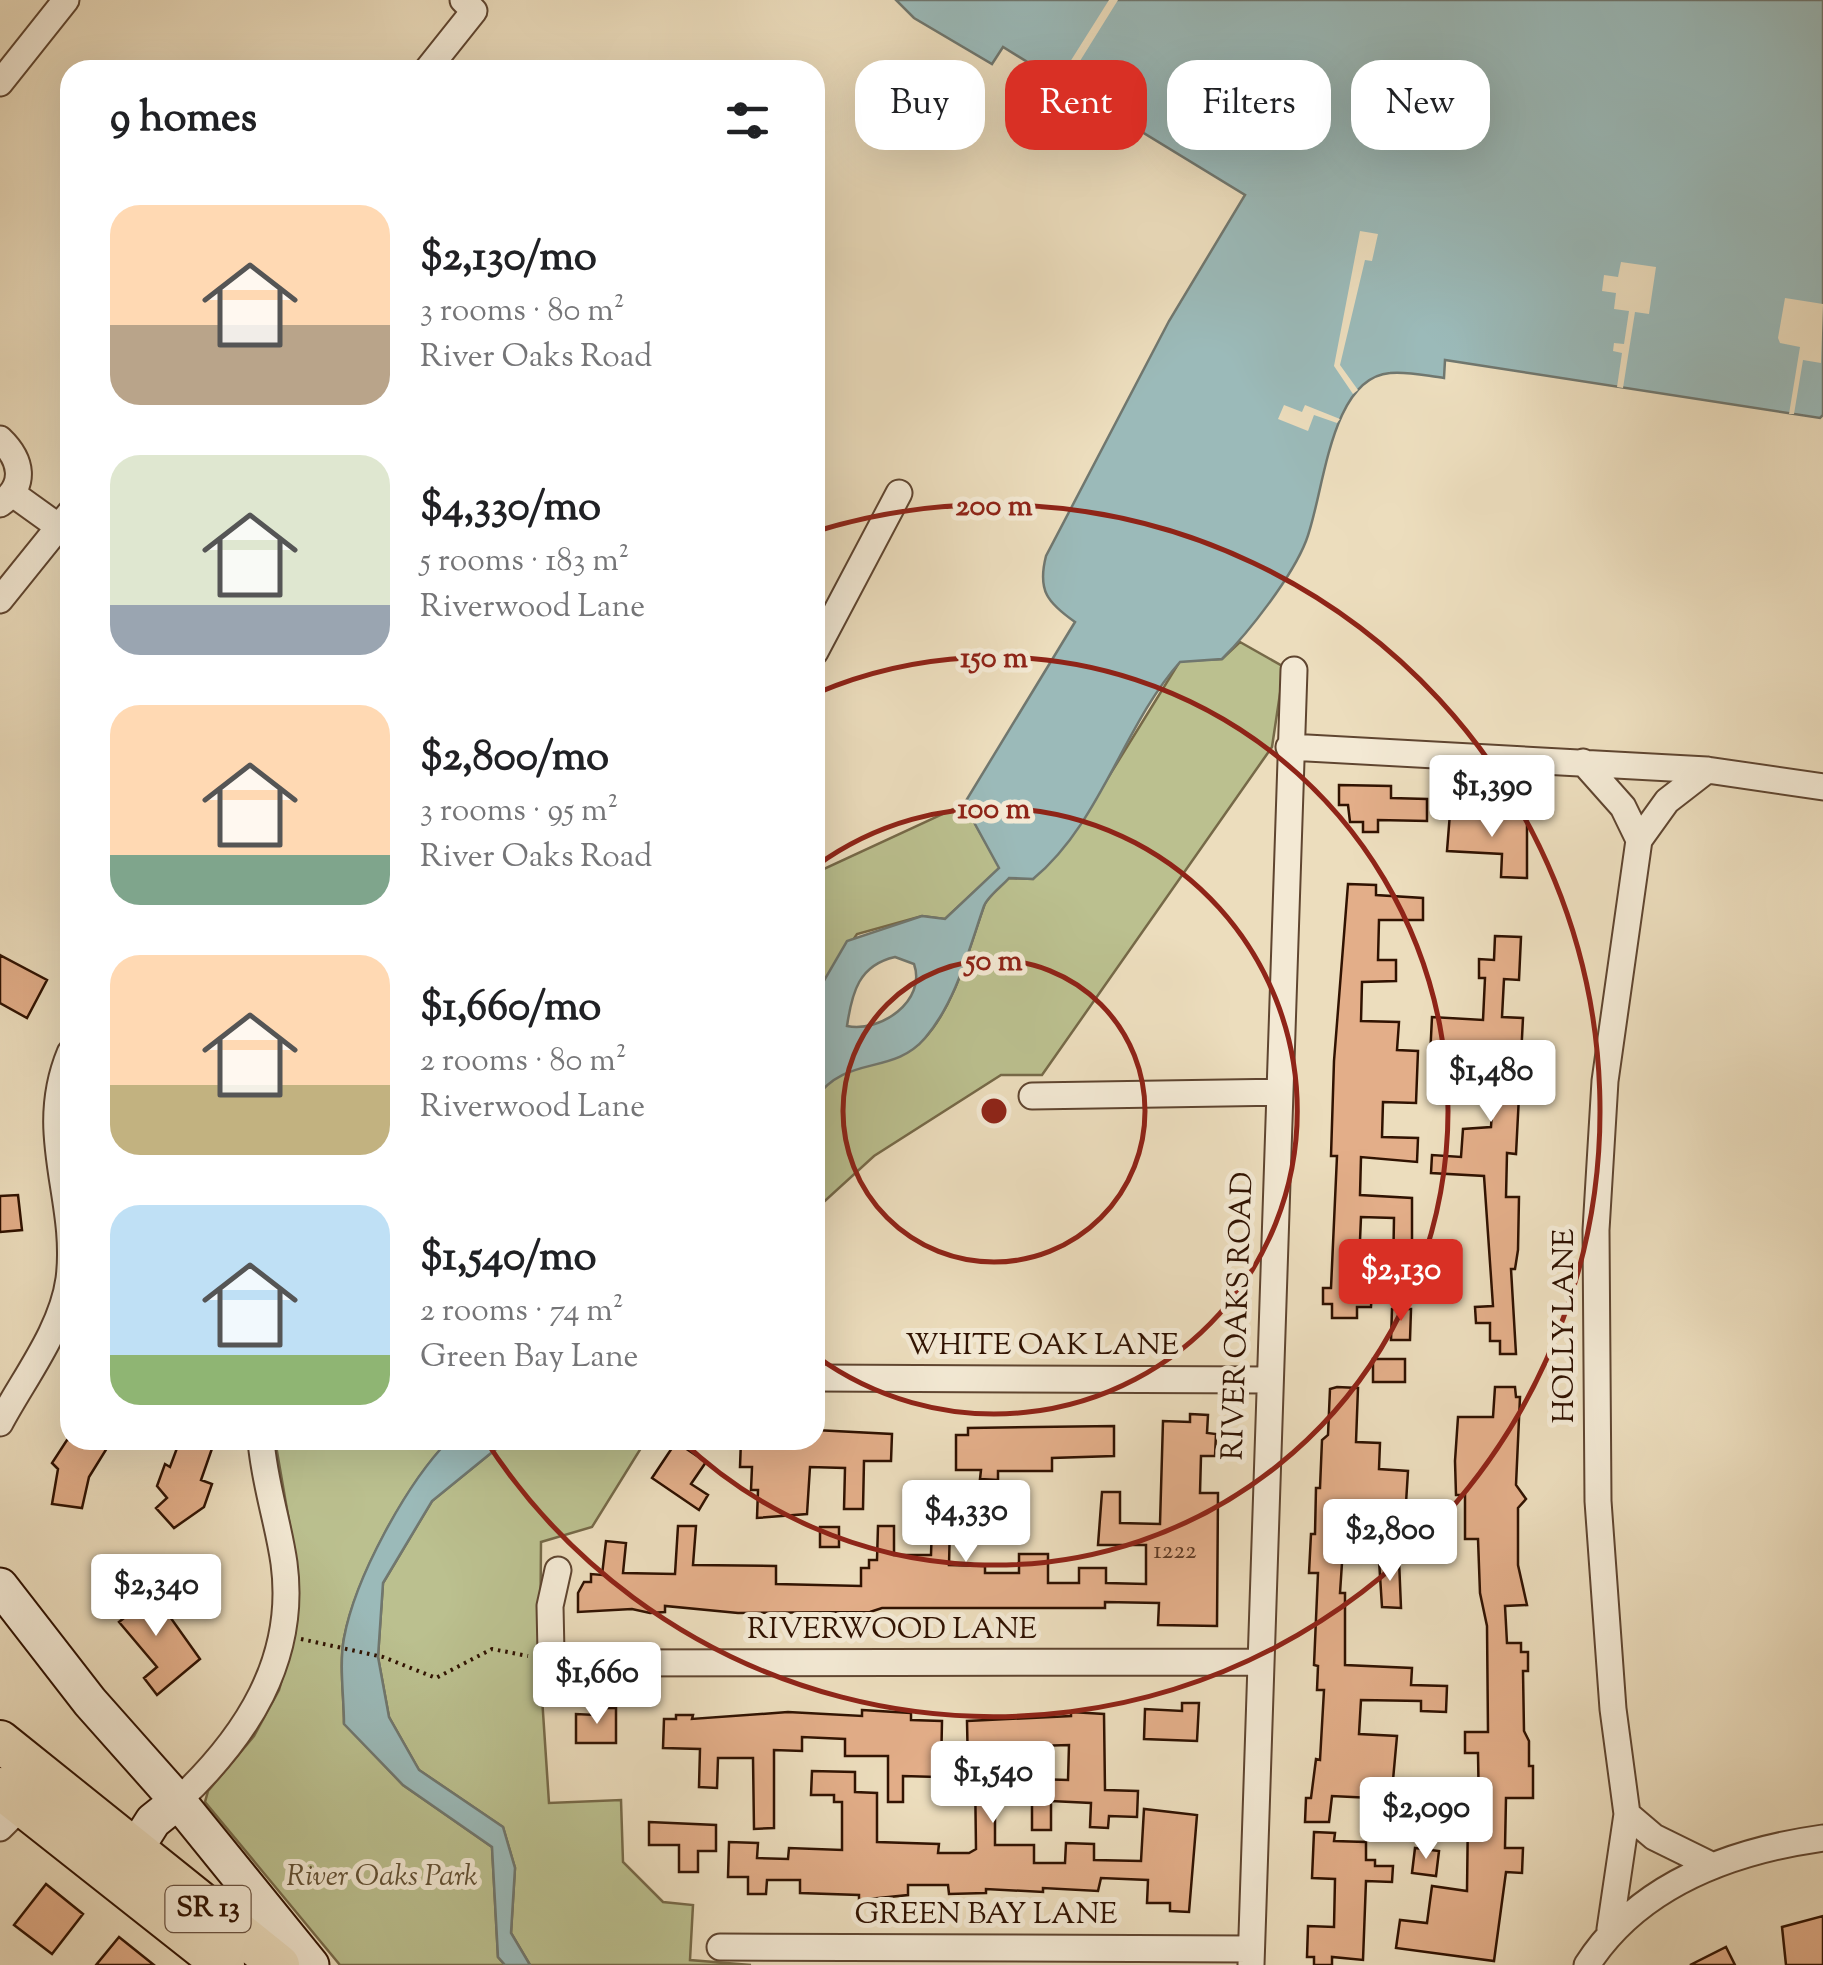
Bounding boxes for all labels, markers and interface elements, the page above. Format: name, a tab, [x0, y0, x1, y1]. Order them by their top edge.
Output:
chip: Buy	[855, 60, 985, 150]
chip: Rent	[1005, 60, 1147, 150]
chip: Filters	[1167, 60, 1331, 150]
chip: New	[1351, 60, 1490, 150]
text: 9 homes	[110, 90, 257, 150]
icon: filters	[720, 93, 775, 148]
text: $2,130/mo	[420, 229, 597, 289]
icon: home	[190, 245, 310, 365]
text: 3 rooms · 80 m²	[420, 289, 624, 335]
text: River Oaks Road	[420, 335, 652, 381]
text: $4,330/mo	[420, 479, 601, 539]
text: 200 m	[956, 486, 1033, 529]
icon: home	[190, 495, 310, 615]
text: 5 rooms · 183 m²	[420, 539, 629, 585]
text: Riverwood Lane	[420, 585, 645, 631]
text: 150 m	[960, 638, 1028, 681]
text: $2,800/mo	[420, 729, 609, 789]
icon: home	[190, 745, 310, 865]
pin: $1,390	[1411, 755, 1573, 840]
text: $1,390	[1451, 764, 1533, 810]
text: 3 rooms · 95 m²	[420, 789, 618, 835]
text: 100 m	[958, 789, 1031, 832]
text: River Oaks Road	[420, 835, 652, 881]
text: 50 m	[963, 941, 1023, 984]
text: $1,660/mo	[420, 979, 601, 1039]
icon: home	[190, 995, 310, 1115]
text: 2 rooms · 80 m²	[420, 1039, 627, 1085]
pin: $1,480	[1410, 1040, 1572, 1125]
text: $1,480	[1449, 1049, 1534, 1095]
text: Riverwood Lane	[420, 1085, 645, 1131]
centre of rings	[976, 1093, 1012, 1129]
street label: RIVER OAKS ROAD	[1212, 1171, 1266, 1461]
text: $1,540/mo	[420, 1229, 596, 1289]
street label: HOLLY LANE	[1544, 1229, 1587, 1423]
pin: $2,130	[1320, 1239, 1482, 1324]
icon: home	[190, 1245, 310, 1365]
text: $2,130	[1361, 1248, 1441, 1294]
text: 2 rooms · 74 m²	[420, 1289, 624, 1335]
street label: WHITE OAK LANE	[905, 1325, 1179, 1368]
text: Green Bay Lane	[420, 1335, 639, 1381]
pin: $4,330	[885, 1480, 1047, 1565]
text: $4,330	[924, 1489, 1008, 1535]
pin: $2,800	[1309, 1499, 1471, 1584]
text: $2,800	[1345, 1508, 1435, 1554]
house number: 1222	[1153, 1534, 1197, 1570]
pin: $2,340	[75, 1554, 237, 1639]
text: $2,340	[113, 1563, 199, 1609]
street label: RIVERWOOD LANE	[747, 1609, 1037, 1652]
pin: $1,660	[516, 1642, 678, 1727]
text: $1,660	[555, 1651, 639, 1697]
pin: $1,540	[912, 1741, 1074, 1826]
text: $1,540	[953, 1750, 1033, 1796]
pin: $2,090	[1345, 1777, 1507, 1862]
text: $2,090	[1382, 1786, 1470, 1832]
park label: River Oaks Park	[286, 1856, 478, 1899]
road number: SR 13	[166, 1886, 250, 1932]
street label: GREEN BAY LANE	[855, 1894, 1117, 1937]

